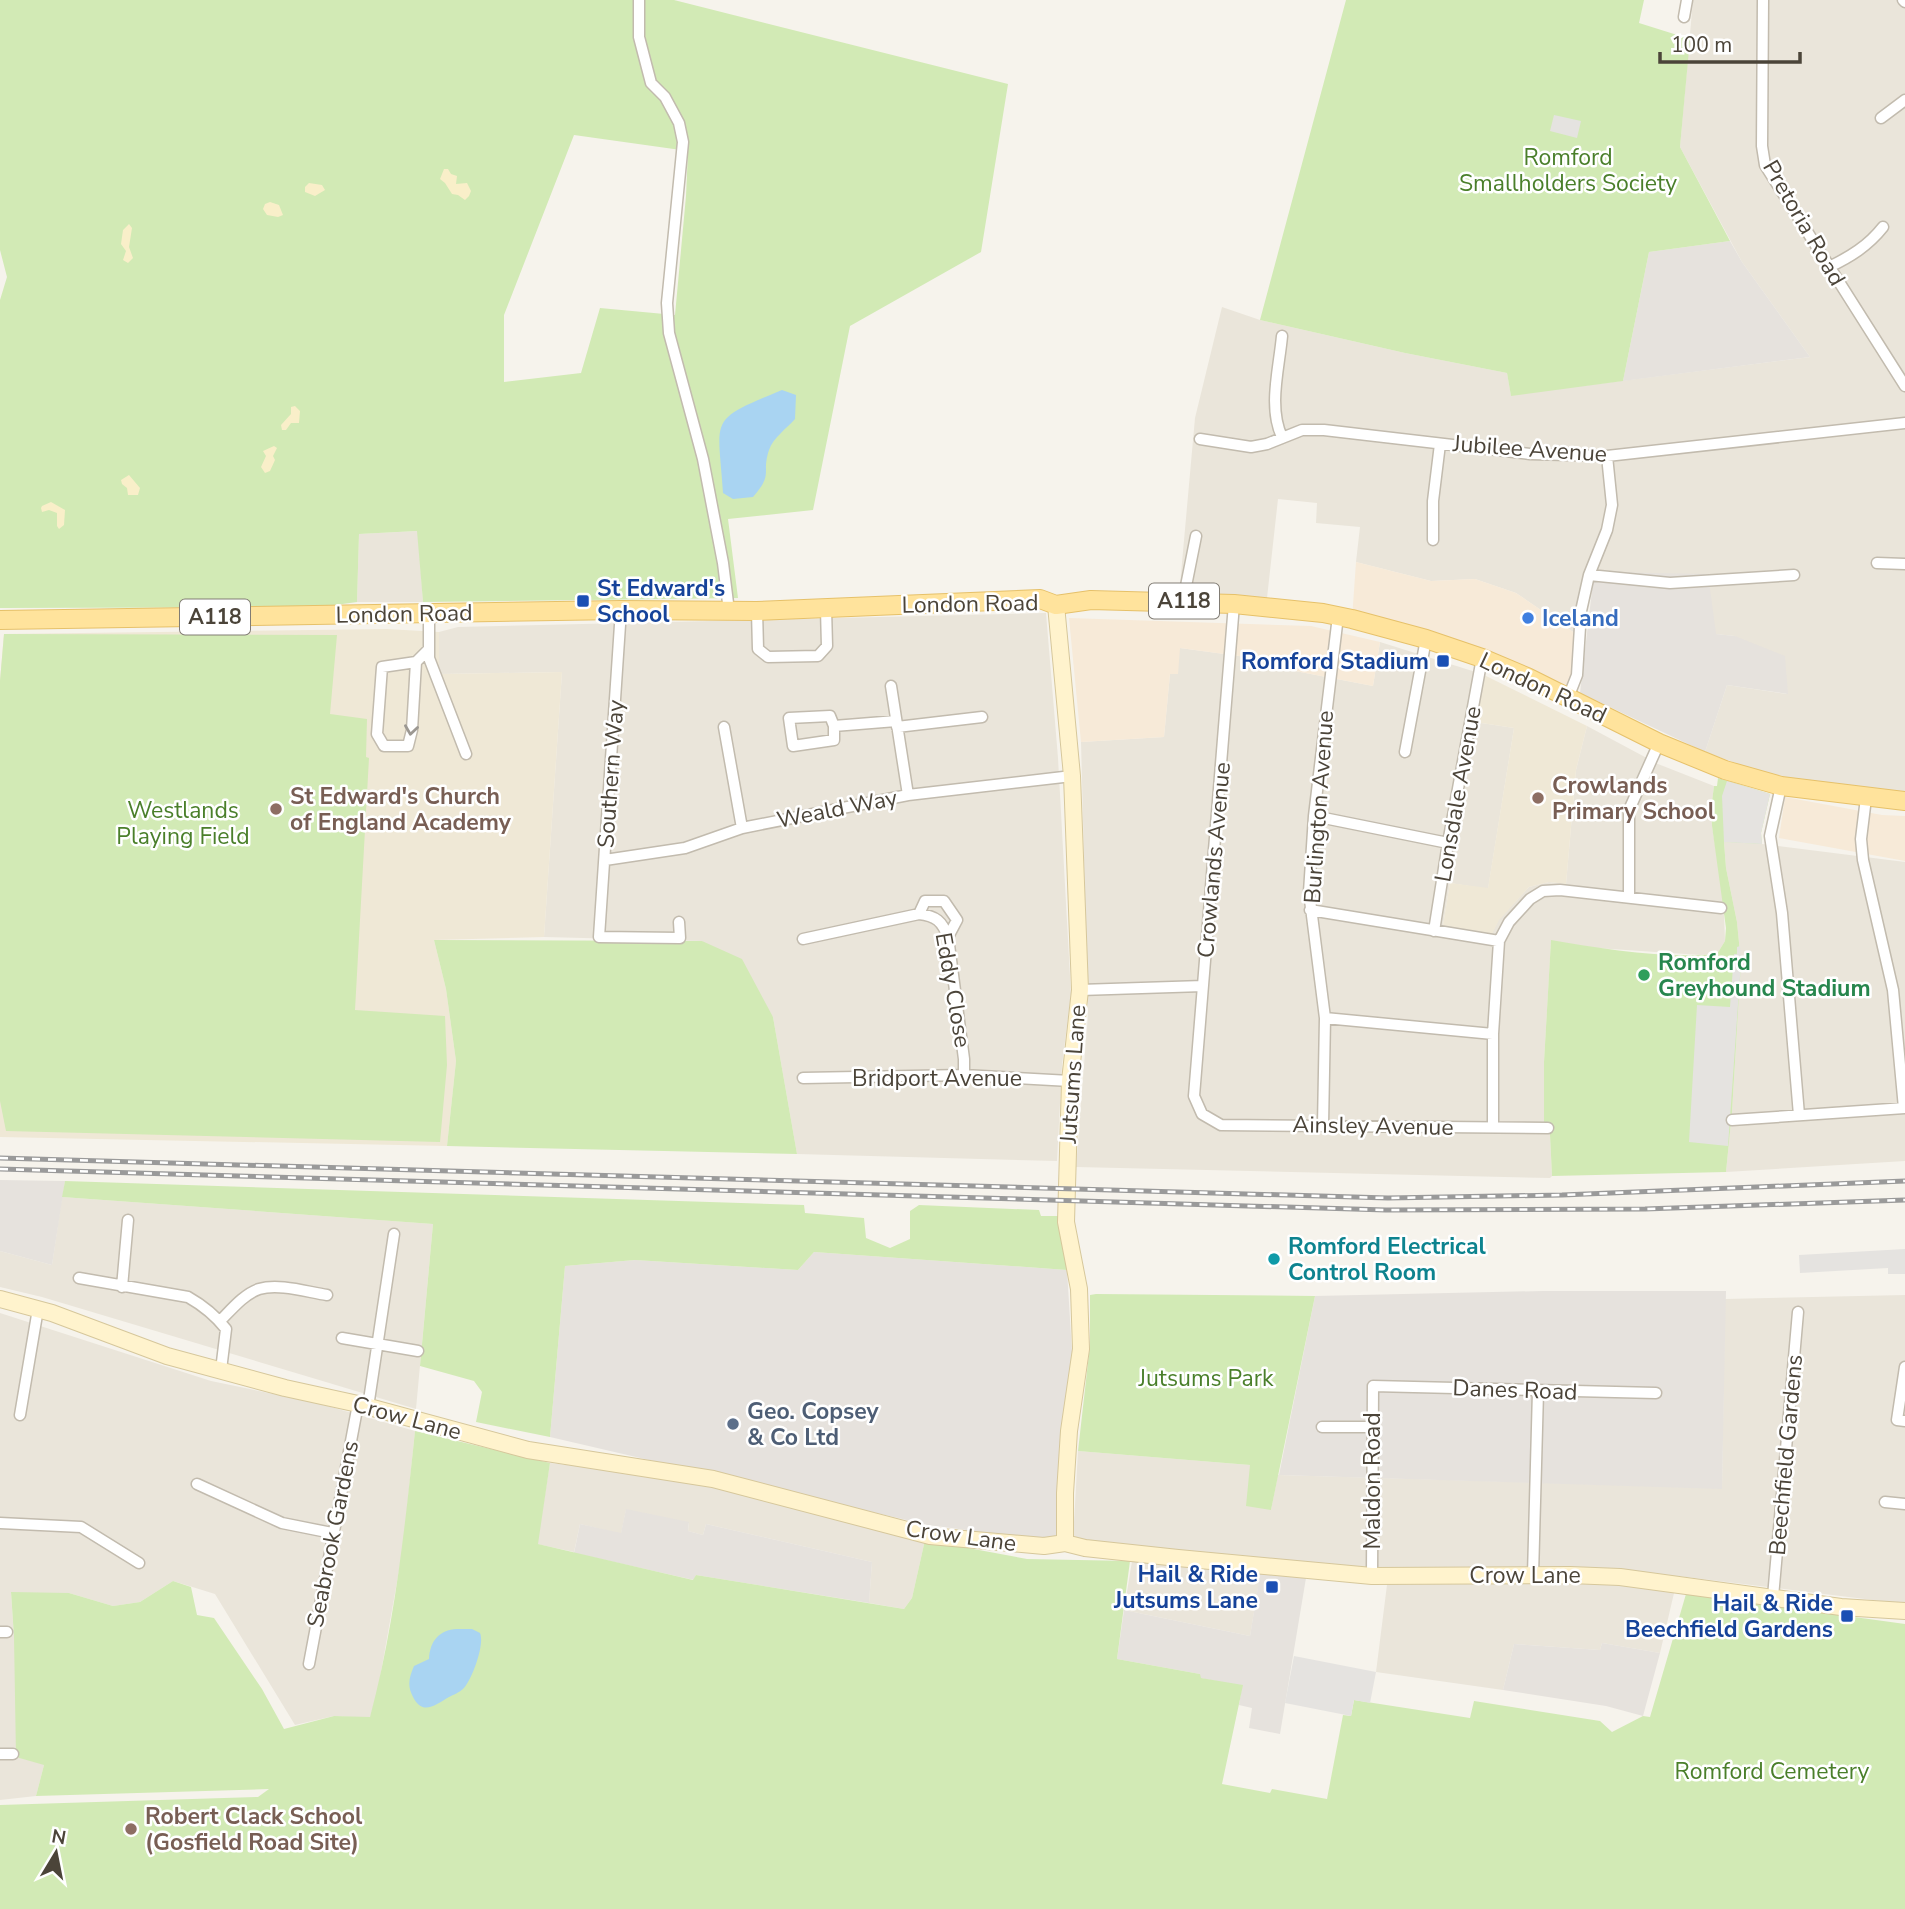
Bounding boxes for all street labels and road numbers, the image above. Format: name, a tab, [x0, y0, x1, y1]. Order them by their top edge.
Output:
street label: Pretoria Road	[1755, 154, 1853, 292]
street label: Jubilee Avenue	[1451, 428, 1608, 470]
road number: A118	[1149, 584, 1219, 618]
street label: London Road	[901, 587, 1039, 621]
street label: London Road	[335, 597, 473, 631]
road number: A118	[180, 600, 250, 634]
street label: London Road	[1474, 645, 1612, 731]
street label: Southern Way	[590, 699, 632, 849]
street label: Lonsdale Avenue	[1427, 704, 1489, 884]
street label: Burlington Avenue	[1297, 709, 1341, 905]
street label: Crowlands Avenue	[1190, 761, 1238, 959]
street label: Weald Way	[774, 782, 900, 836]
street label: Eddy Close	[928, 930, 978, 1050]
street label: Jutsums Lane	[1053, 1004, 1093, 1145]
street label: Bridport Avenue	[852, 1063, 1022, 1094]
street label: Ainsley Avenue	[1292, 1109, 1454, 1143]
street label: Beechfield Gardens	[1762, 1353, 1810, 1557]
street label: Danes Road	[1452, 1372, 1578, 1408]
street label: Crow Lane	[349, 1389, 465, 1447]
street label: Maldon Road	[1357, 1412, 1388, 1550]
street label: Seabrook Gardens	[300, 1438, 366, 1630]
street label: Crow Lane	[904, 1513, 1018, 1559]
street label: Crow Lane	[1469, 1560, 1581, 1591]

